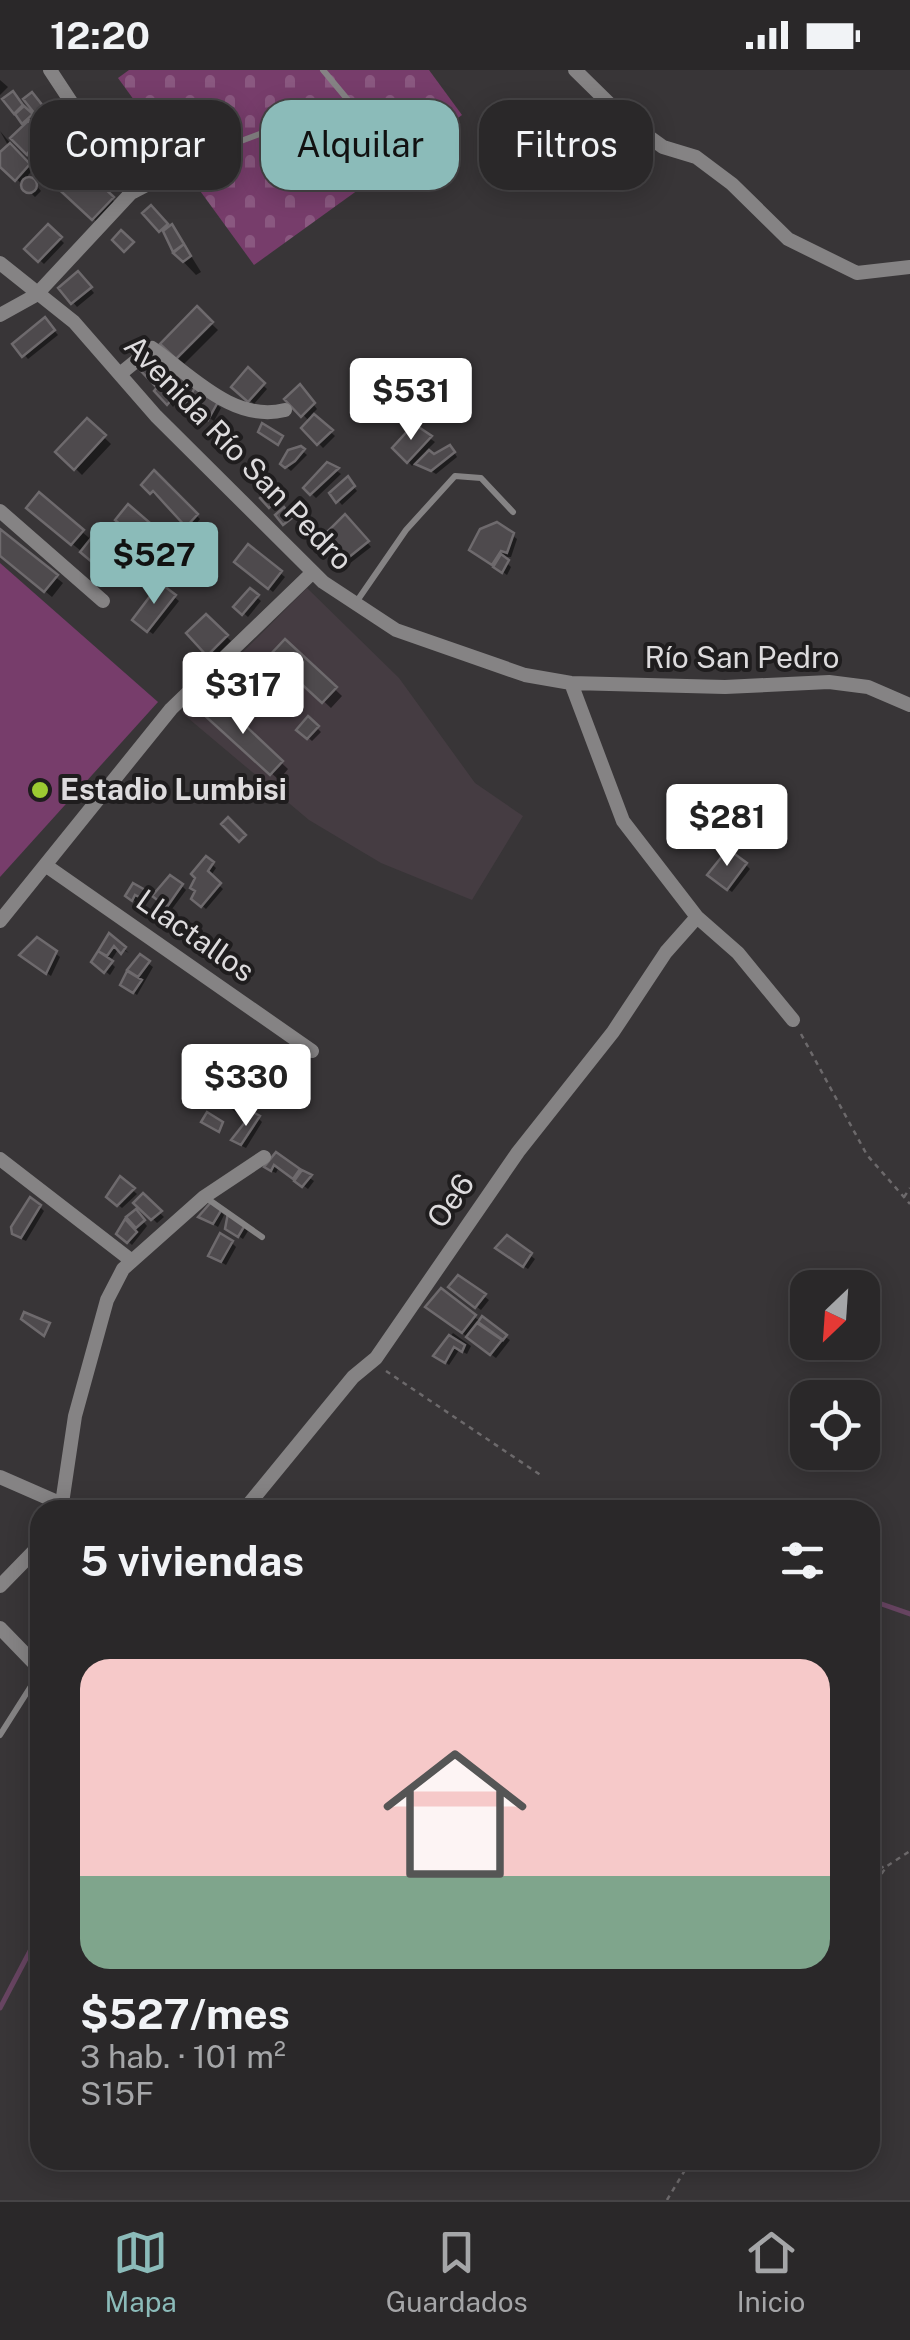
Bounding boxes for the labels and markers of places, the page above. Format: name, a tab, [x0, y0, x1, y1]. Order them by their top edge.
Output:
pin: $531	[352, 358, 470, 443]
pin: $527	[95, 522, 213, 607]
pin: $317	[184, 652, 302, 737]
place label: Estadio Lumbisi	[60, 771, 287, 807]
marker: Estadio Lumbisi	[29, 779, 51, 801]
pin: $281	[668, 784, 786, 869]
pin: $330	[187, 1044, 305, 1129]

